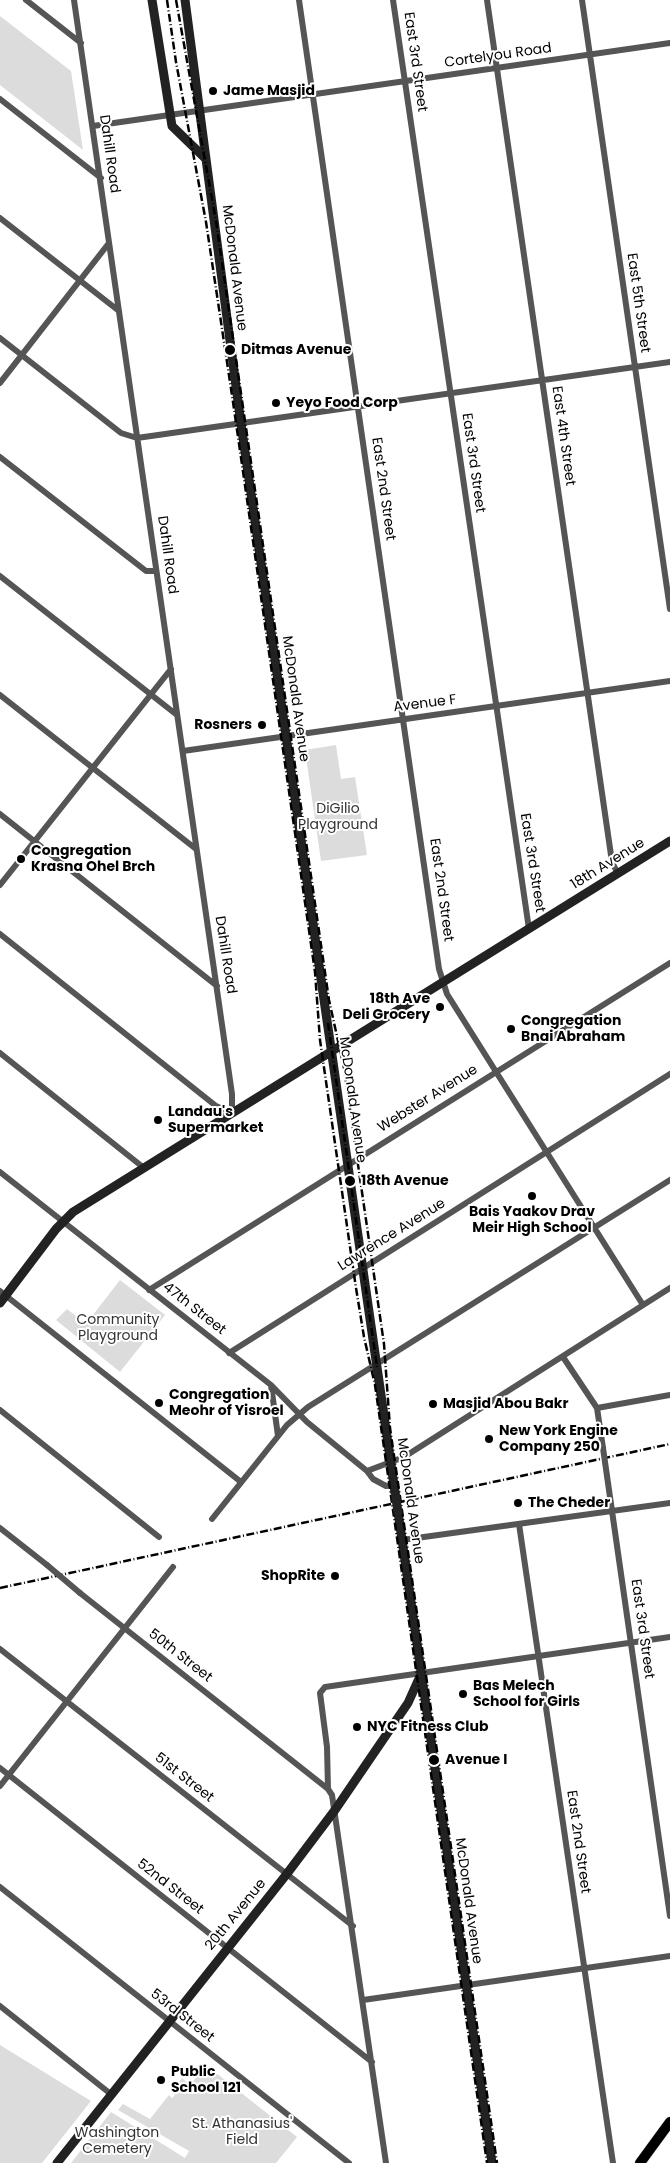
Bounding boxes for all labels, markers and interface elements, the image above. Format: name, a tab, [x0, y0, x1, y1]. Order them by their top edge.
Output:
street label: East 3rd Street	[400, 11, 430, 113]
street label: Cortelyou Road	[443, 40, 553, 72]
place label: Jame Masjid	[223, 83, 315, 99]
marker: Jame Masjid	[207, 85, 219, 97]
street label: Dahill Road	[95, 114, 123, 194]
street label: McDonald Avenue	[218, 204, 250, 332]
street label: East 5th Street	[623, 252, 653, 354]
place label: Ditmas Avenue	[241, 342, 351, 358]
marker: Ditmas Avenue	[223, 343, 237, 357]
street label: East 4th Street	[548, 385, 578, 487]
place label: Yeyo Food Corp	[286, 395, 398, 411]
marker: Yeyo Food Corp	[270, 397, 282, 409]
street label: East 3rd Street	[458, 412, 488, 514]
street label: East 2nd Street	[367, 436, 399, 542]
street label: Dahill Road	[153, 515, 181, 595]
street label: McDonald Avenue	[278, 635, 312, 763]
street label: Avenue F	[393, 692, 457, 716]
place label: Rosners	[194, 717, 252, 733]
marker: Rosners	[256, 719, 268, 731]
park label: DiGilio Playground	[298, 801, 378, 834]
street label: East 3rd Street	[516, 812, 548, 914]
street label: 18th Avenue	[568, 835, 648, 893]
street label: East 2nd Street	[425, 837, 457, 943]
place label: Congregation Krasna Ohel Brch	[31, 843, 155, 876]
marker: Congregation Krasna Ohel Brch	[15, 853, 27, 865]
street label: Dahill Road	[211, 915, 239, 995]
place label: 18th Ave Deli Grocery	[342, 991, 430, 1024]
marker: 18th Ave Deli Grocery	[434, 1001, 446, 1013]
place label: Congregation Bnai Abraham	[521, 1013, 625, 1046]
marker: Congregation Bnai Abraham	[505, 1023, 517, 1035]
street label: McDonald Avenue	[335, 1036, 369, 1164]
street label: Webster Avenue	[375, 1062, 481, 1136]
place label: Landau's Supermarket	[168, 1104, 263, 1136]
marker: Landau's Supermarket	[152, 1114, 164, 1126]
place label: 18th Avenue	[361, 1173, 449, 1189]
marker: 18th Avenue	[343, 1174, 357, 1188]
marker: Bais Yaakov Drav Meir High School	[526, 1190, 538, 1202]
street label: Lawrence Avenue	[335, 1195, 449, 1275]
place label: Bais Yaakov Drav Meir High School	[469, 1204, 595, 1236]
street label: 47th Street	[159, 1279, 229, 1339]
park label: Community Playground	[77, 1312, 159, 1344]
place label: Congregation Meohr of Yisroel	[169, 1387, 284, 1420]
place label: Masjid Abou Bakr	[443, 1396, 568, 1412]
marker: Congregation Meohr of Yisroel	[153, 1397, 165, 1409]
marker: Masjid Abou Bakr	[427, 1398, 439, 1410]
place label: New York Engine Company 250	[499, 1423, 618, 1455]
marker: New York Engine Company 250	[483, 1433, 495, 1445]
street label: McDonald Avenue	[393, 1437, 427, 1565]
place label: The Cheder	[528, 1495, 610, 1511]
marker: The Cheder	[512, 1497, 524, 1509]
place label: ShopRite	[261, 1568, 325, 1584]
marker: ShopRite	[329, 1570, 341, 1582]
street label: East 3rd Street	[627, 1578, 657, 1680]
street label: 50th Street	[145, 1626, 215, 1686]
place label: Bas Melech School for Girls	[473, 1678, 580, 1710]
marker: Bas Melech School for Girls	[457, 1688, 469, 1700]
place label: NYC Fitness Club	[367, 1719, 488, 1735]
marker: NYC Fitness Club	[351, 1721, 363, 1733]
street label: 51st Street	[151, 1750, 217, 1806]
place label: Avenue I	[445, 1752, 507, 1768]
marker: Avenue I	[427, 1753, 441, 1767]
street label: East 2nd Street	[562, 1789, 594, 1895]
street label: McDonald Avenue	[451, 1837, 485, 1965]
street label: 52nd Street	[133, 1856, 207, 1918]
street label: 20th Avenue	[202, 1876, 270, 1954]
street label: 53rd Street	[147, 1986, 217, 2046]
place label: Public School 121	[171, 2064, 241, 2096]
marker: Public School 121	[155, 2074, 167, 2086]
park label: St. Athanasius' Field	[192, 2116, 292, 2148]
park label: Washington Cemetery	[75, 2125, 159, 2158]

